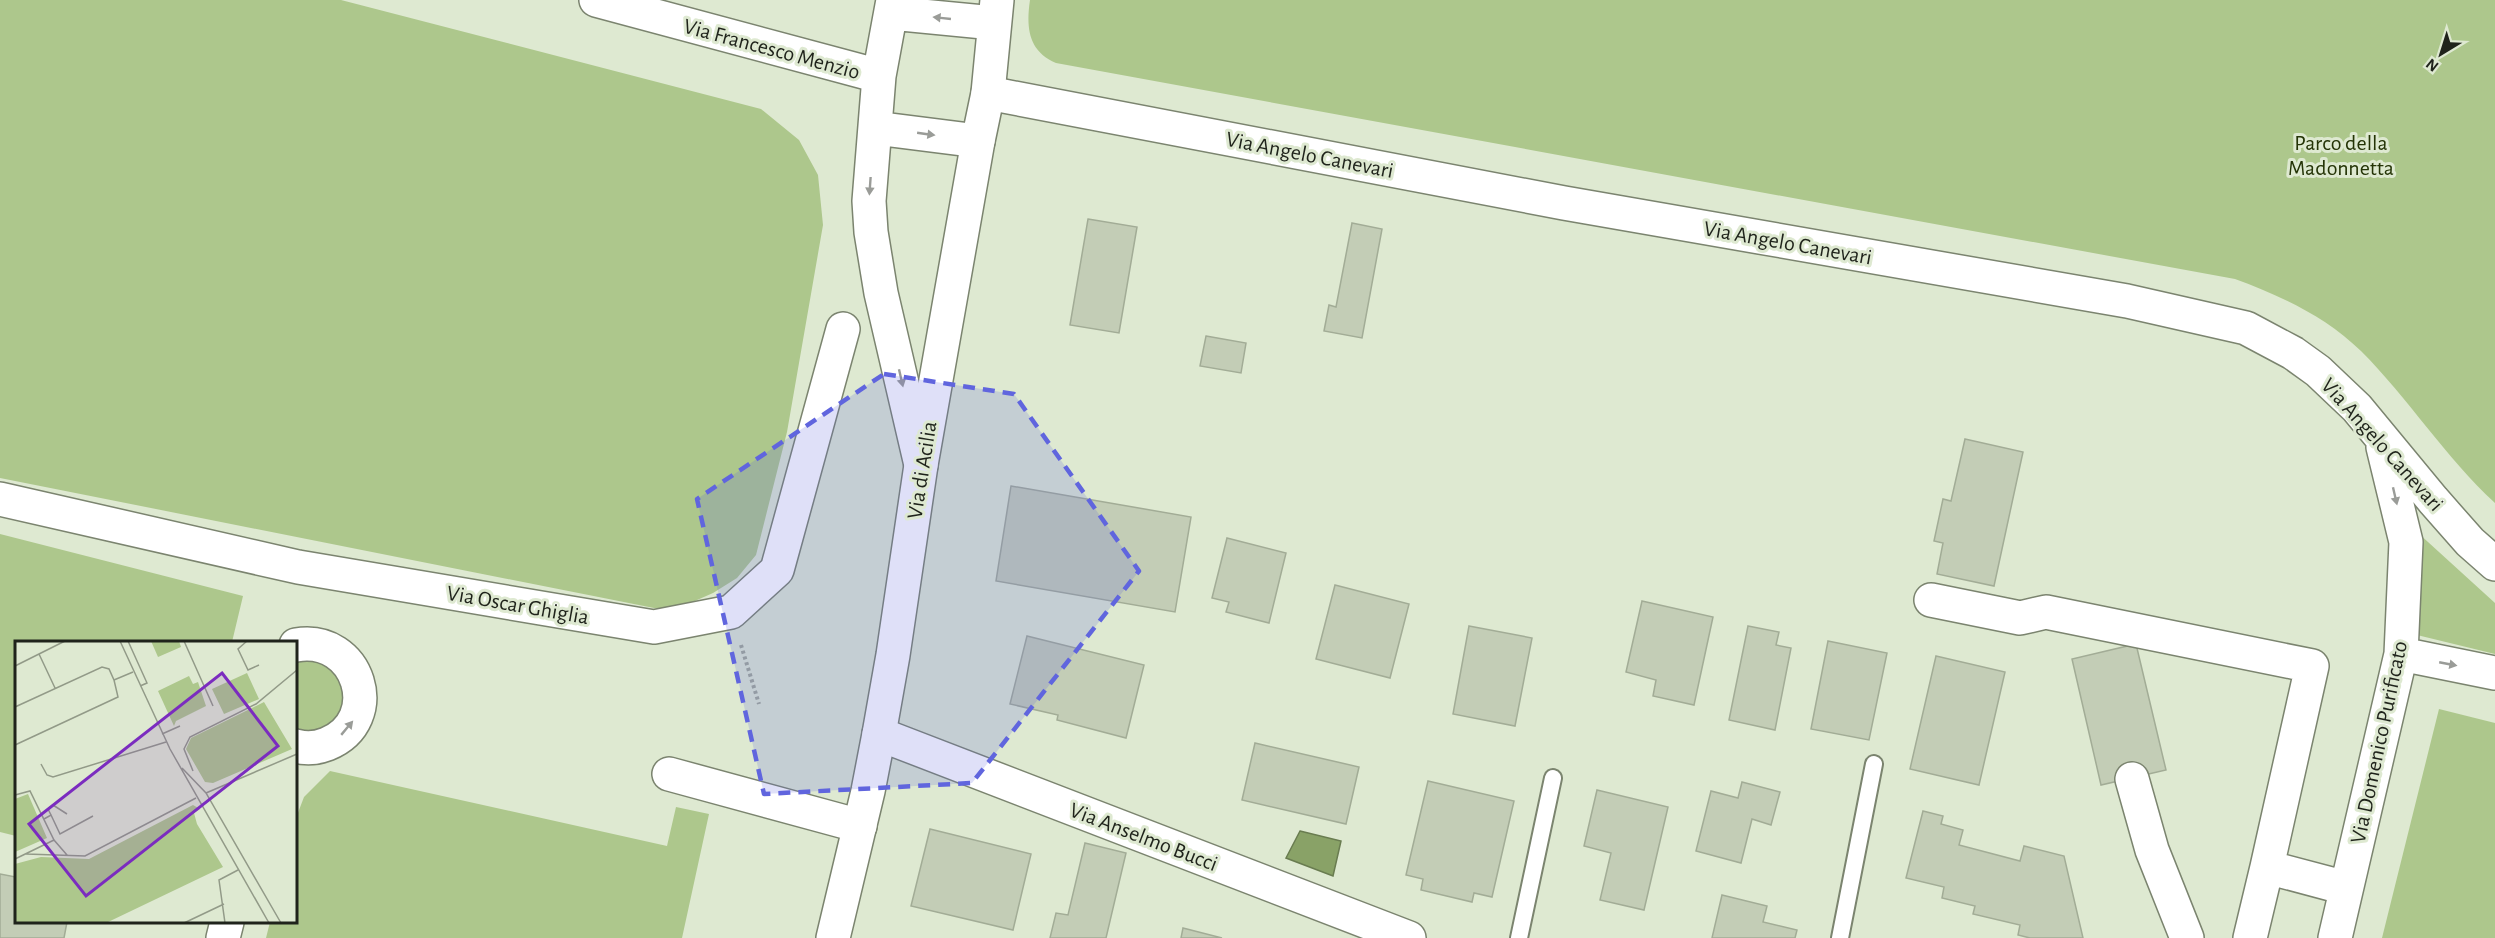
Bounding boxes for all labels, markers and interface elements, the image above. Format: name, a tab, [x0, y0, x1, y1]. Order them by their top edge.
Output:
one-way arrow	[933, 13, 952, 23]
street label: Via Francesco Menzio	[681, 15, 862, 83]
north arrow	[2411, 24, 2471, 84]
text: N	[2423, 55, 2442, 75]
street label: Via Angelo Canevari	[1224, 128, 1395, 182]
one-way arrow	[917, 130, 936, 139]
park label: Parco della Madonnetta	[2288, 132, 2394, 179]
one-way arrow	[865, 176, 875, 195]
street label: Via Angelo Canevari	[1702, 217, 1874, 269]
one-way arrow	[896, 368, 906, 387]
street label: Via Angelo Canevari	[2317, 374, 2447, 515]
street label: Via di Acilia	[903, 420, 941, 521]
one-way arrow	[2391, 487, 2400, 506]
street label: Via Oscar Ghiglia	[445, 582, 591, 628]
street label: Via Domenico Purificato	[2347, 639, 2411, 845]
inset map	[15, 641, 297, 923]
one-way arrow	[2439, 660, 2458, 669]
one-way arrow	[340, 721, 353, 736]
street label: Via Anselmo Bucci	[1067, 799, 1221, 875]

